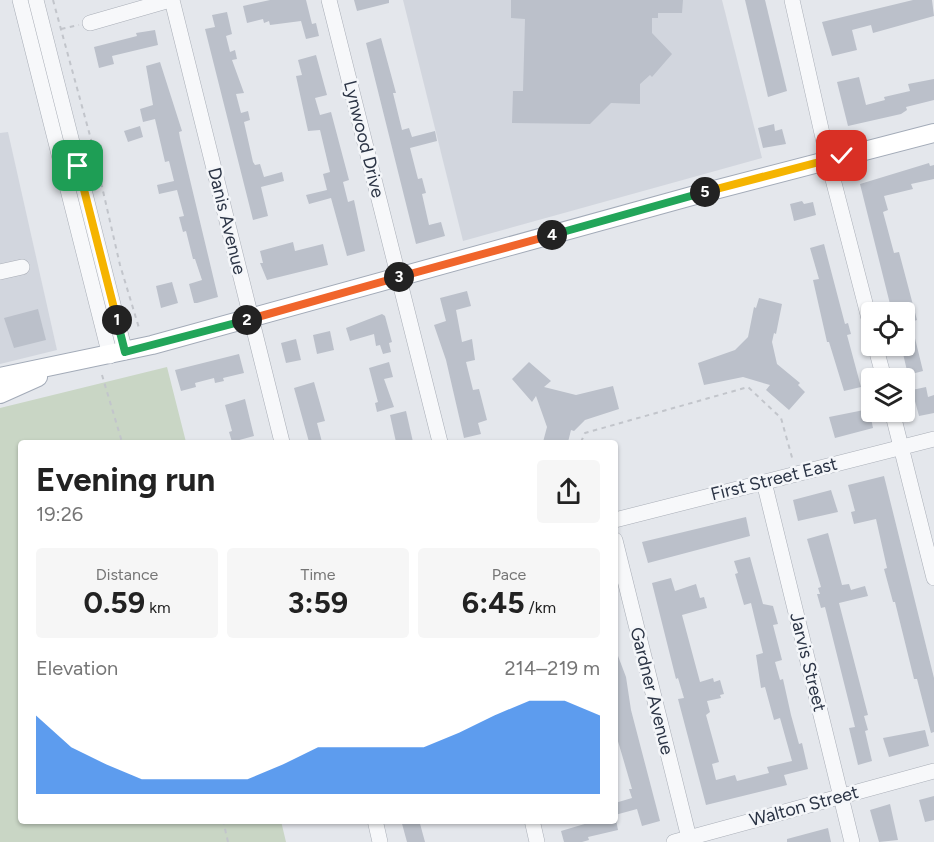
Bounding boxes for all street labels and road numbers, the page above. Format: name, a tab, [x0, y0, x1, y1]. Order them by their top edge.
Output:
street label: Lynwood Drive	[339, 78, 389, 200]
street label: Danis Avenue	[203, 165, 251, 277]
street label: First Street East	[708, 453, 840, 505]
street label: Jarvis Street	[785, 610, 831, 714]
street label: Gardner Avenue	[626, 625, 679, 757]
street label: Walton Street	[747, 781, 861, 831]

